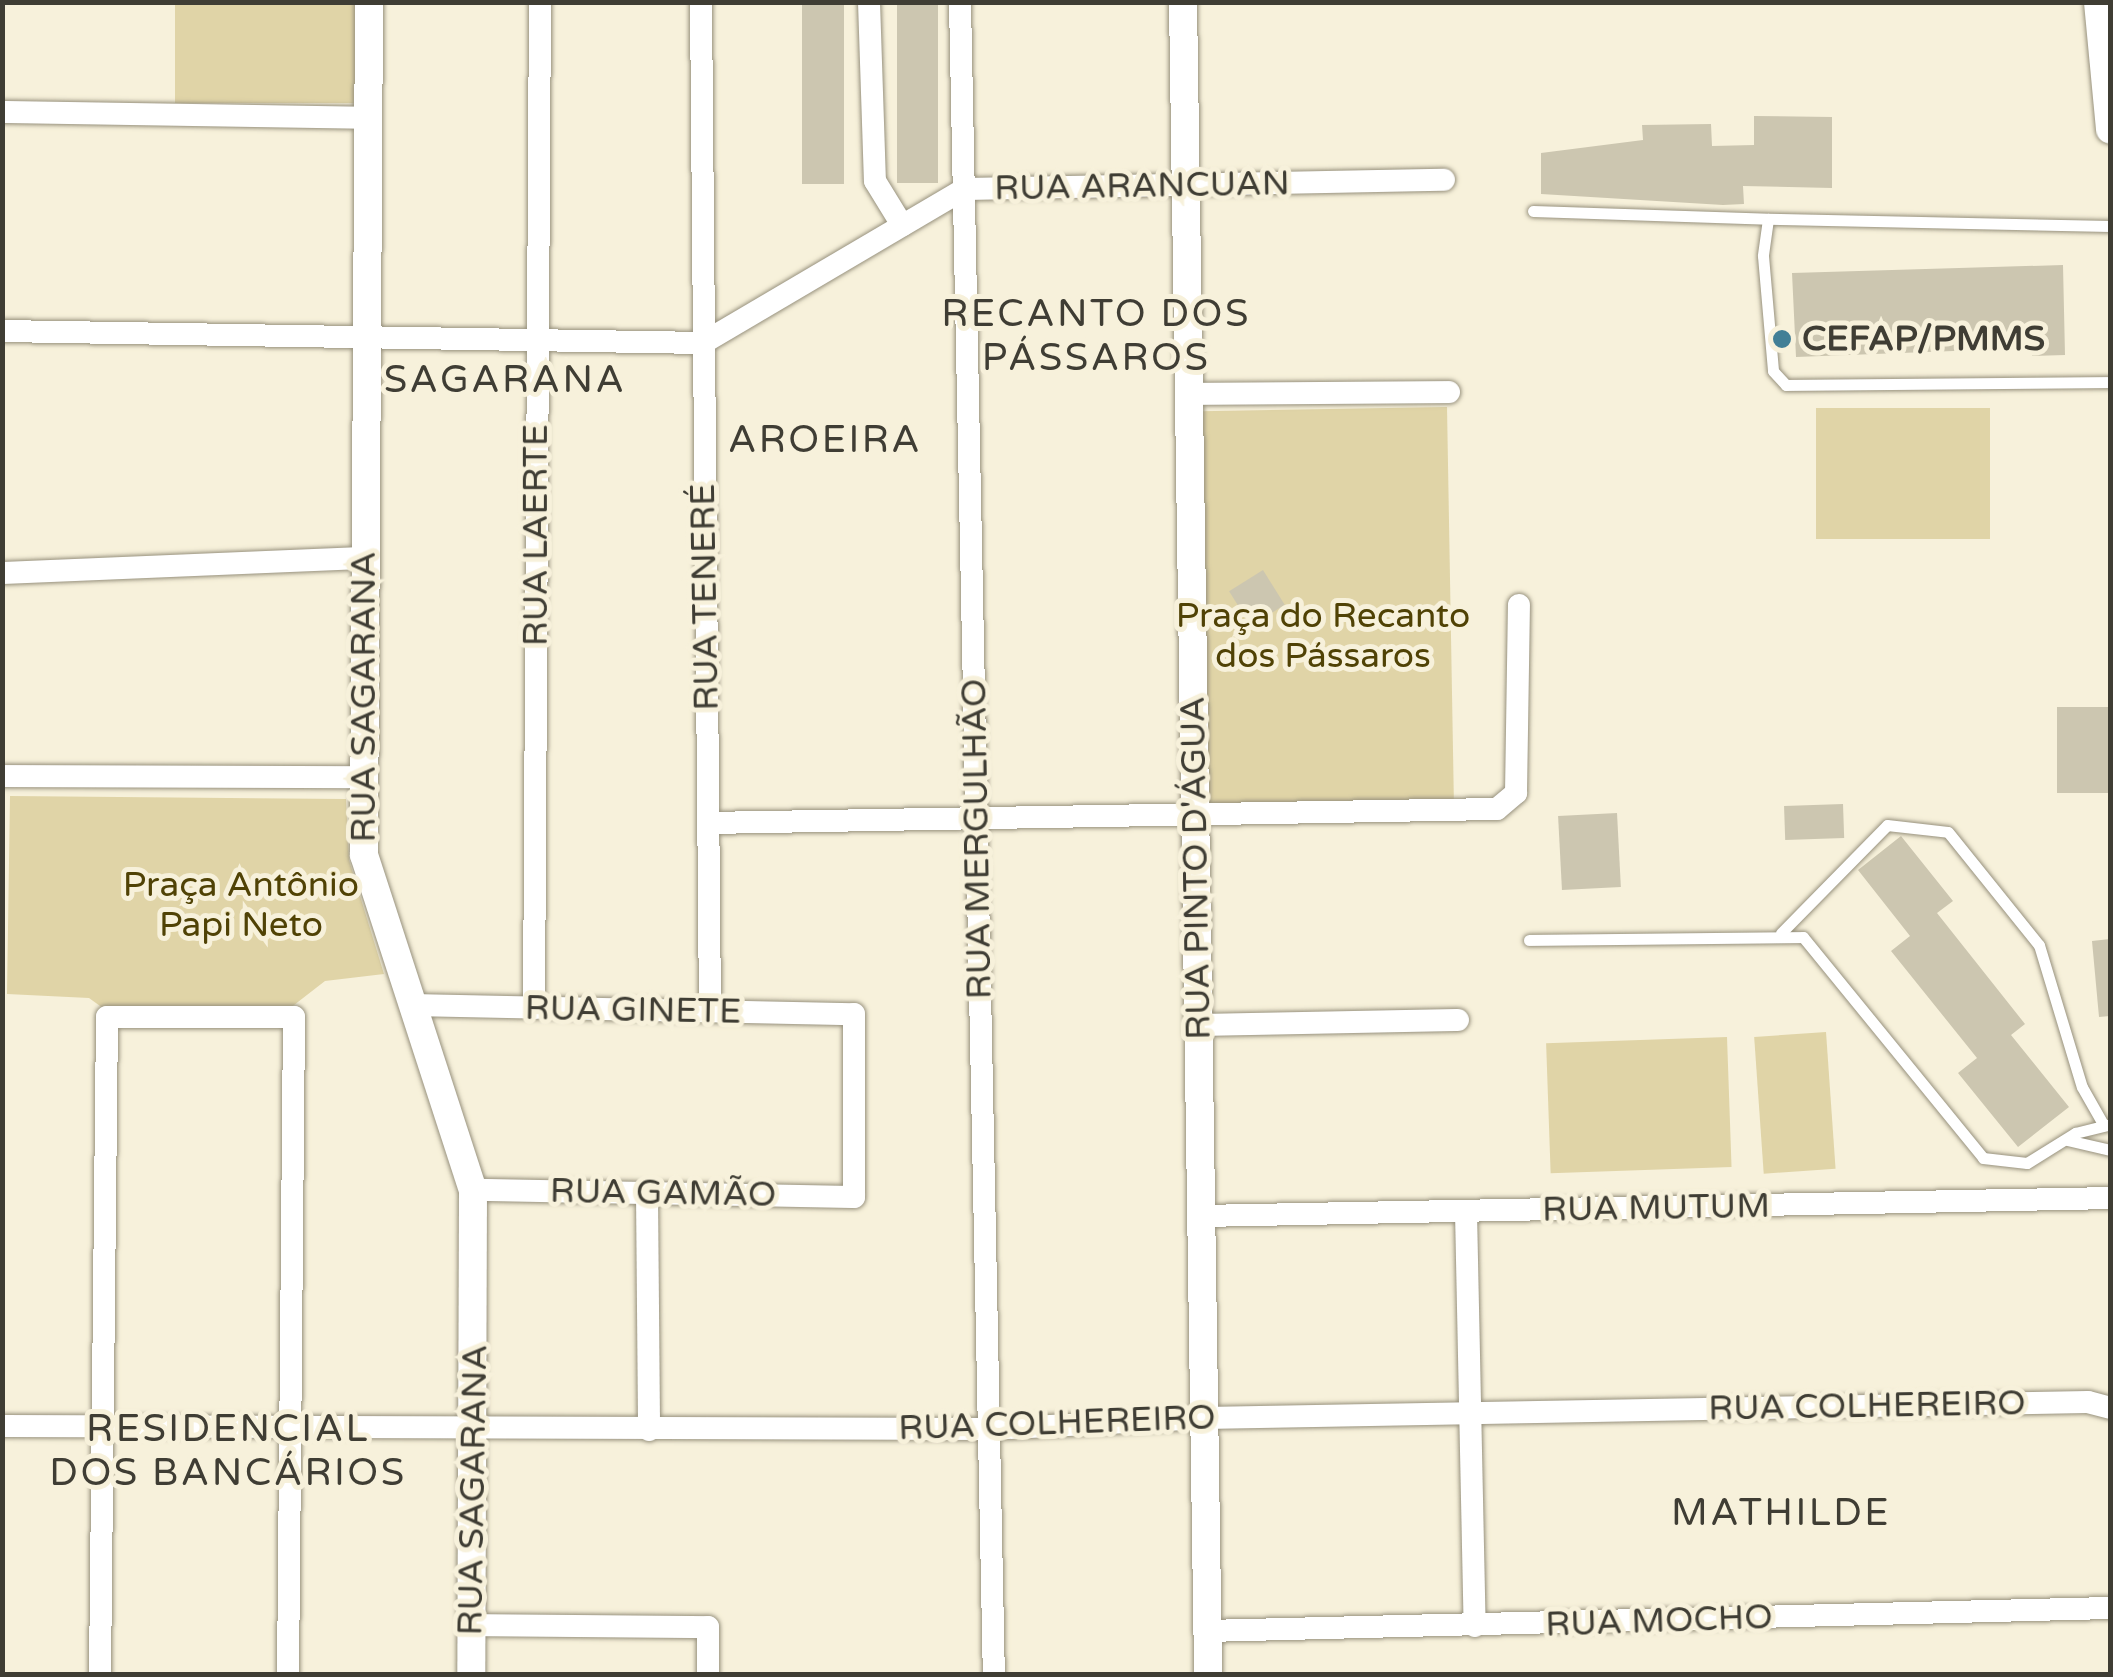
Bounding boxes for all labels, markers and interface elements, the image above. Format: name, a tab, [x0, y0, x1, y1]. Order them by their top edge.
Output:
street label: RUA ARANCUAN	[994, 162, 1290, 210]
district label: RECANTO DOS PÁSSAROS	[941, 292, 1251, 382]
place label: CEFAP/PMMS	[1802, 318, 2045, 360]
marker: CEFAP/PMMS	[1771, 328, 1793, 350]
district label: SAGARANA	[384, 358, 626, 404]
district label: AROEIRA	[728, 418, 922, 464]
street label: RUA LAERTE	[515, 424, 557, 646]
street label: RUA TENERÉ	[682, 483, 728, 711]
street label: RUA SAGARANA	[343, 552, 385, 842]
park label: Praça do Recanto dos Pássaros	[1176, 595, 1470, 677]
street label: RUA MERGULHÃO	[953, 678, 1001, 1000]
street label: RUA PINTO D'ÁGUA	[1172, 696, 1220, 1040]
park label: Praça Antônio Papi Neto	[123, 864, 359, 946]
street label: RUA GINETE	[524, 987, 742, 1033]
street label: RUA GAMÃO	[549, 1170, 777, 1216]
street label: RUA MUTUM	[1542, 1185, 1770, 1231]
street label: RUA SAGARANA	[449, 1344, 497, 1636]
street label: RUA COLHEREIRO	[1708, 1382, 2026, 1430]
street label: RUA COLHEREIRO	[898, 1396, 1216, 1450]
district label: RESIDENCIAL DOS BANCÁRIOS	[49, 1407, 407, 1496]
district label: MATHILDE	[1671, 1491, 1891, 1537]
street label: RUA MOCHO	[1545, 1596, 1773, 1646]

